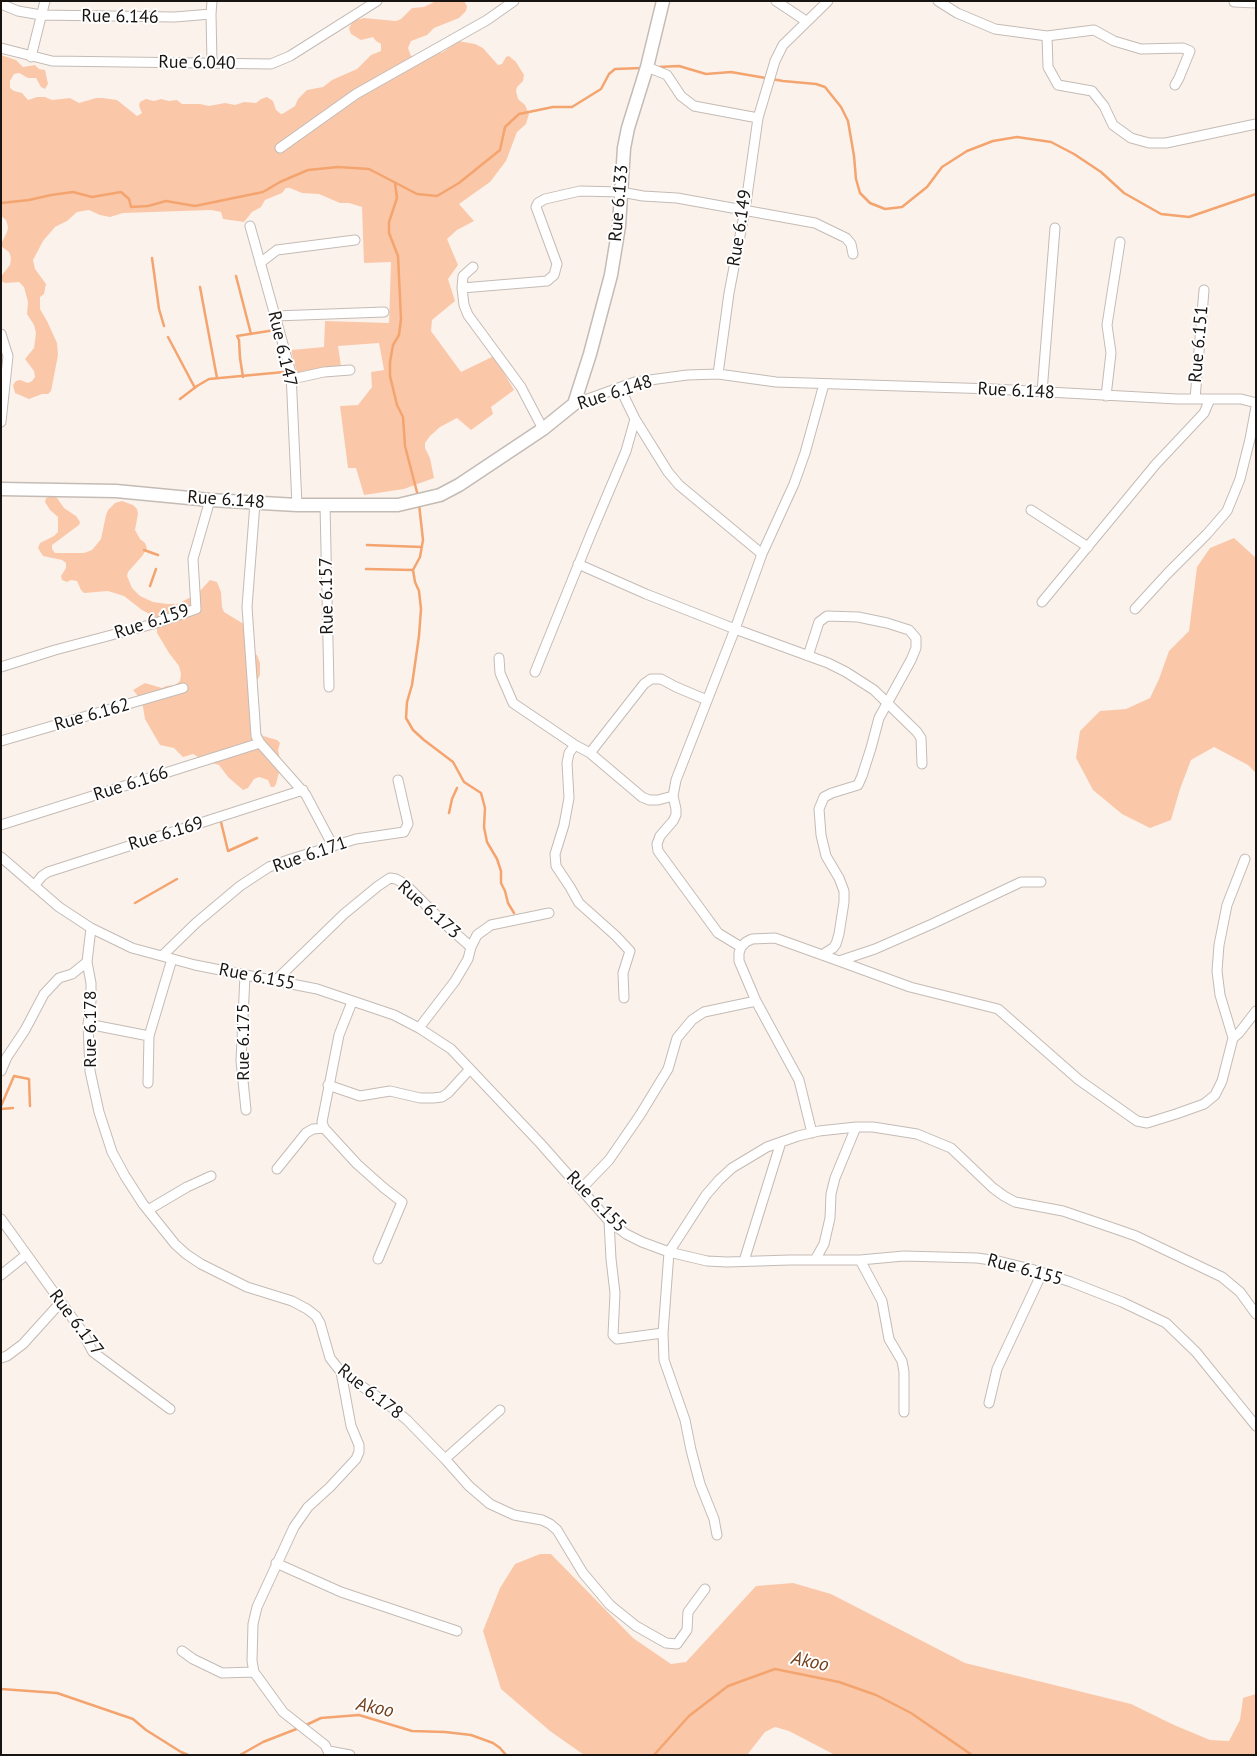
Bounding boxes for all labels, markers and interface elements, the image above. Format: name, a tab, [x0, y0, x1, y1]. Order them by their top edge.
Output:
street label: Rue 6.146	[81, 6, 159, 28]
street label: Rue 6.040	[158, 52, 236, 74]
street label: Rue 6.133	[605, 164, 633, 242]
street label: Rue 6.149	[723, 188, 757, 268]
street label: Rue 6.151	[1185, 305, 1213, 383]
street label: Rue 6.147	[263, 309, 301, 389]
street label: Rue 6.148	[575, 371, 655, 415]
street label: Rue 6.148	[977, 378, 1055, 404]
street label: Rue 6.148	[187, 487, 265, 513]
street label: Rue 6.157	[316, 557, 338, 635]
street label: Rue 6.159	[112, 600, 192, 644]
street label: Rue 6.162	[52, 694, 132, 736]
street label: Rue 6.166	[91, 762, 171, 806]
street label: Rue 6.169	[126, 812, 206, 856]
street label: Rue 6.171	[270, 832, 350, 878]
street label: Rue 6.173	[393, 876, 465, 944]
street label: Rue 6.155	[217, 959, 297, 995]
street label: Rue 6.178	[80, 990, 102, 1068]
street label: Rue 6.175	[233, 1003, 255, 1081]
street label: Rue 6.155	[561, 1167, 631, 1237]
street label: Rue 6.155	[985, 1250, 1065, 1290]
street label: Rue 6.177	[44, 1286, 108, 1360]
street label: Rue 6.178	[333, 1360, 407, 1424]
water label: Akoo	[789, 1647, 831, 1677]
water label: Akoo	[354, 1693, 396, 1723]

